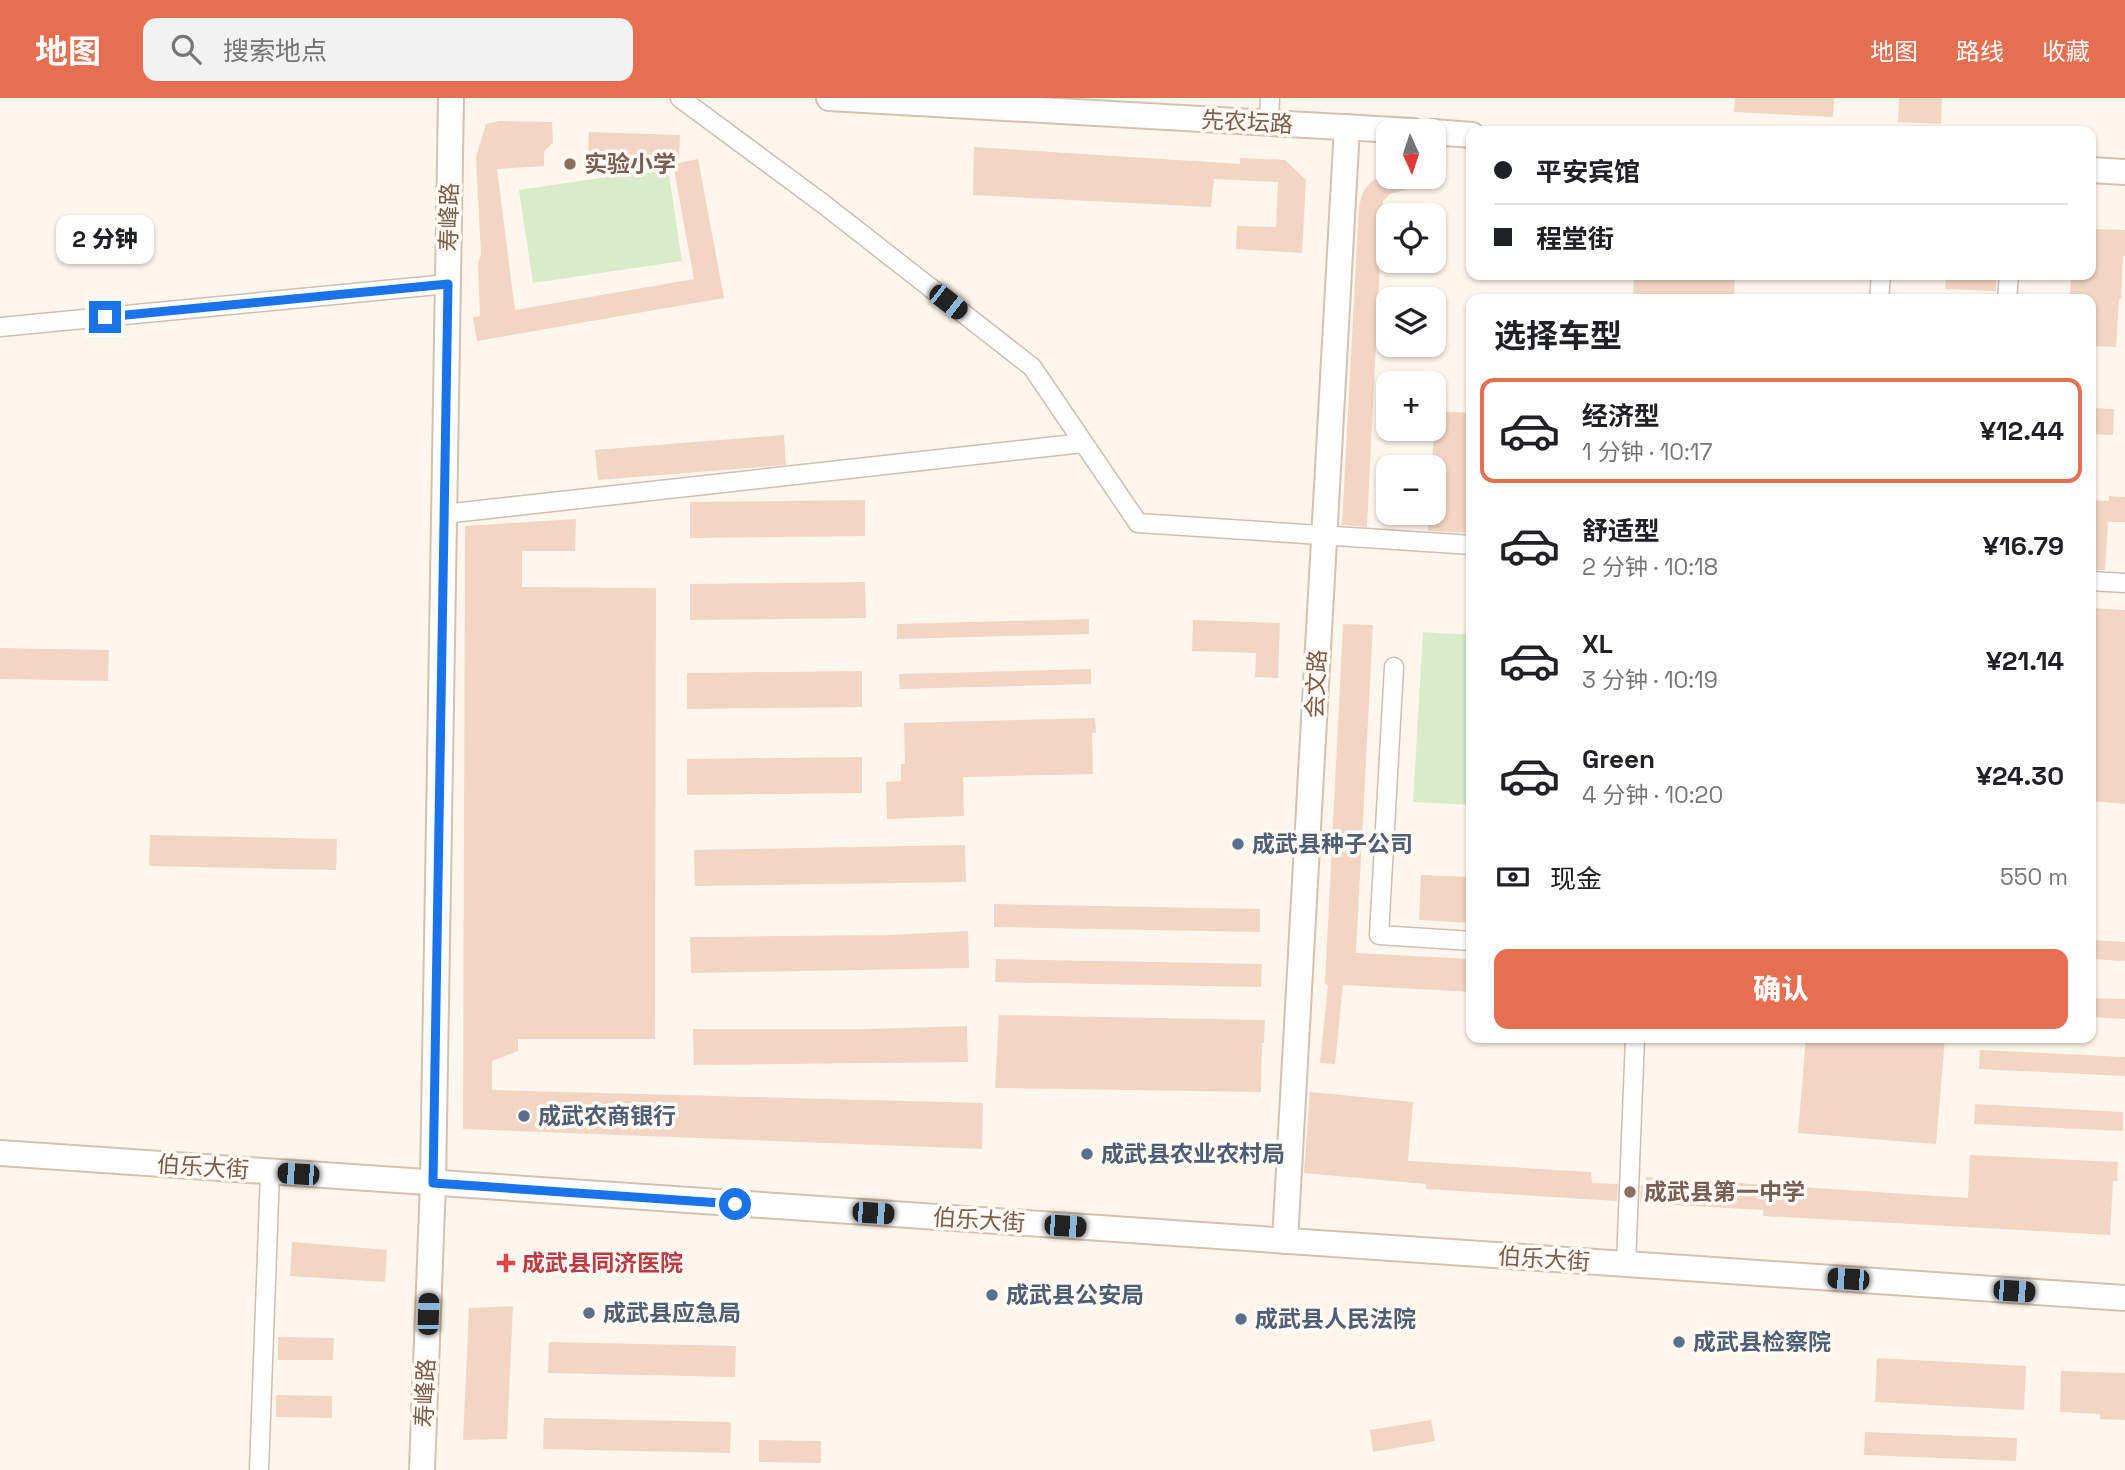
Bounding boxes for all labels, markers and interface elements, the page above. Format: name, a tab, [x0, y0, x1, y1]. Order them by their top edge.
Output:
search box	[143, 18, 633, 81]
icon: search	[167, 30, 205, 68]
text: 地图	[35, 31, 101, 73]
text: 搜索地点	[223, 34, 327, 68]
text: 地图	[1870, 36, 1918, 67]
text: 路线	[1956, 36, 2004, 67]
text: 收藏	[2042, 36, 2090, 67]
street label: 先农坛路	[1200, 105, 1294, 139]
north arrow	[1376, 119, 1446, 189]
map controls	[1376, 119, 1446, 525]
place label: 实验小学	[584, 149, 676, 179]
text: 平安宾馆	[1536, 155, 1640, 189]
marker: 实验小学	[562, 156, 578, 172]
street label: 寿峰路	[433, 182, 465, 252]
button: locate	[1376, 203, 1446, 273]
callout: 2 分钟	[56, 216, 154, 264]
text: 程堂街	[1536, 222, 1614, 256]
text: 2 分钟	[72, 224, 138, 254]
car	[925, 281, 972, 323]
button: layers	[1376, 287, 1446, 357]
route end	[89, 301, 121, 333]
text: 选择车型	[1494, 316, 1622, 356]
button: +	[1376, 371, 1446, 441]
icon: car	[1498, 399, 1561, 462]
text: 经济型	[1582, 399, 1660, 433]
text: ¥12.44	[1980, 414, 2064, 448]
text: 1 分钟 · 10:17	[1582, 437, 1712, 467]
button: −	[1376, 455, 1446, 525]
icon: car	[1498, 514, 1561, 577]
text: 舒适型	[1582, 514, 1660, 548]
text: ¥16.79	[1983, 529, 2064, 563]
text: 2 分钟 · 10:18	[1582, 552, 1718, 582]
text: XL	[1582, 627, 1613, 661]
icon: car	[1498, 629, 1561, 692]
text: ¥21.14	[1986, 644, 2064, 678]
street label: 会文路	[1299, 649, 1333, 719]
text: 3 分钟 · 10:19	[1582, 665, 1718, 695]
text: Green	[1582, 742, 1655, 776]
icon: car	[1498, 744, 1561, 807]
text: ¥24.30	[1976, 759, 2064, 793]
text: 4 分钟 · 10:20	[1582, 780, 1723, 810]
place label: 成武县种子公司	[1252, 829, 1413, 859]
marker: 成武县种子公司	[1230, 836, 1246, 852]
icon: cash	[1494, 858, 1532, 896]
text: 现金	[1550, 862, 1602, 896]
text: 550 m	[2000, 862, 2068, 892]
button: 确认	[1494, 949, 2068, 1029]
place label: 成武农商银行	[538, 1101, 676, 1131]
marker: 成武农商银行	[516, 1108, 532, 1124]
place label: 成武县农业农村局	[1101, 1139, 1285, 1169]
marker: 成武县农业农村局	[1079, 1146, 1095, 1162]
street label: 伯乐大街	[156, 1149, 250, 1185]
car	[277, 1162, 320, 1186]
place label: 成武县第一中学	[1644, 1177, 1805, 1207]
marker: 成武县第一中学	[1622, 1184, 1638, 1200]
route start	[719, 1188, 751, 1220]
car	[852, 1201, 895, 1225]
street label: 伯乐大街	[932, 1202, 1026, 1238]
car	[1044, 1214, 1087, 1238]
street label: 伯乐大街	[1497, 1241, 1591, 1277]
place label: 成武县同济医院	[522, 1248, 683, 1278]
marker: 成武县同济医院	[496, 1253, 516, 1273]
car	[1827, 1267, 1870, 1291]
car	[1993, 1279, 2036, 1303]
place label: 成武县公安局	[1006, 1280, 1144, 1310]
marker: 成武县公安局	[984, 1287, 1000, 1303]
car	[417, 1293, 440, 1335]
place label: 成武县应急局	[603, 1298, 741, 1328]
place label: 成武县人民法院	[1255, 1304, 1416, 1334]
marker: 成武县应急局	[581, 1305, 597, 1321]
marker: 成武县人民法院	[1233, 1311, 1249, 1327]
place label: 成武县检察院	[1693, 1327, 1831, 1357]
marker: 成武县检察院	[1671, 1334, 1687, 1350]
street label: 寿峰路	[409, 1358, 441, 1428]

